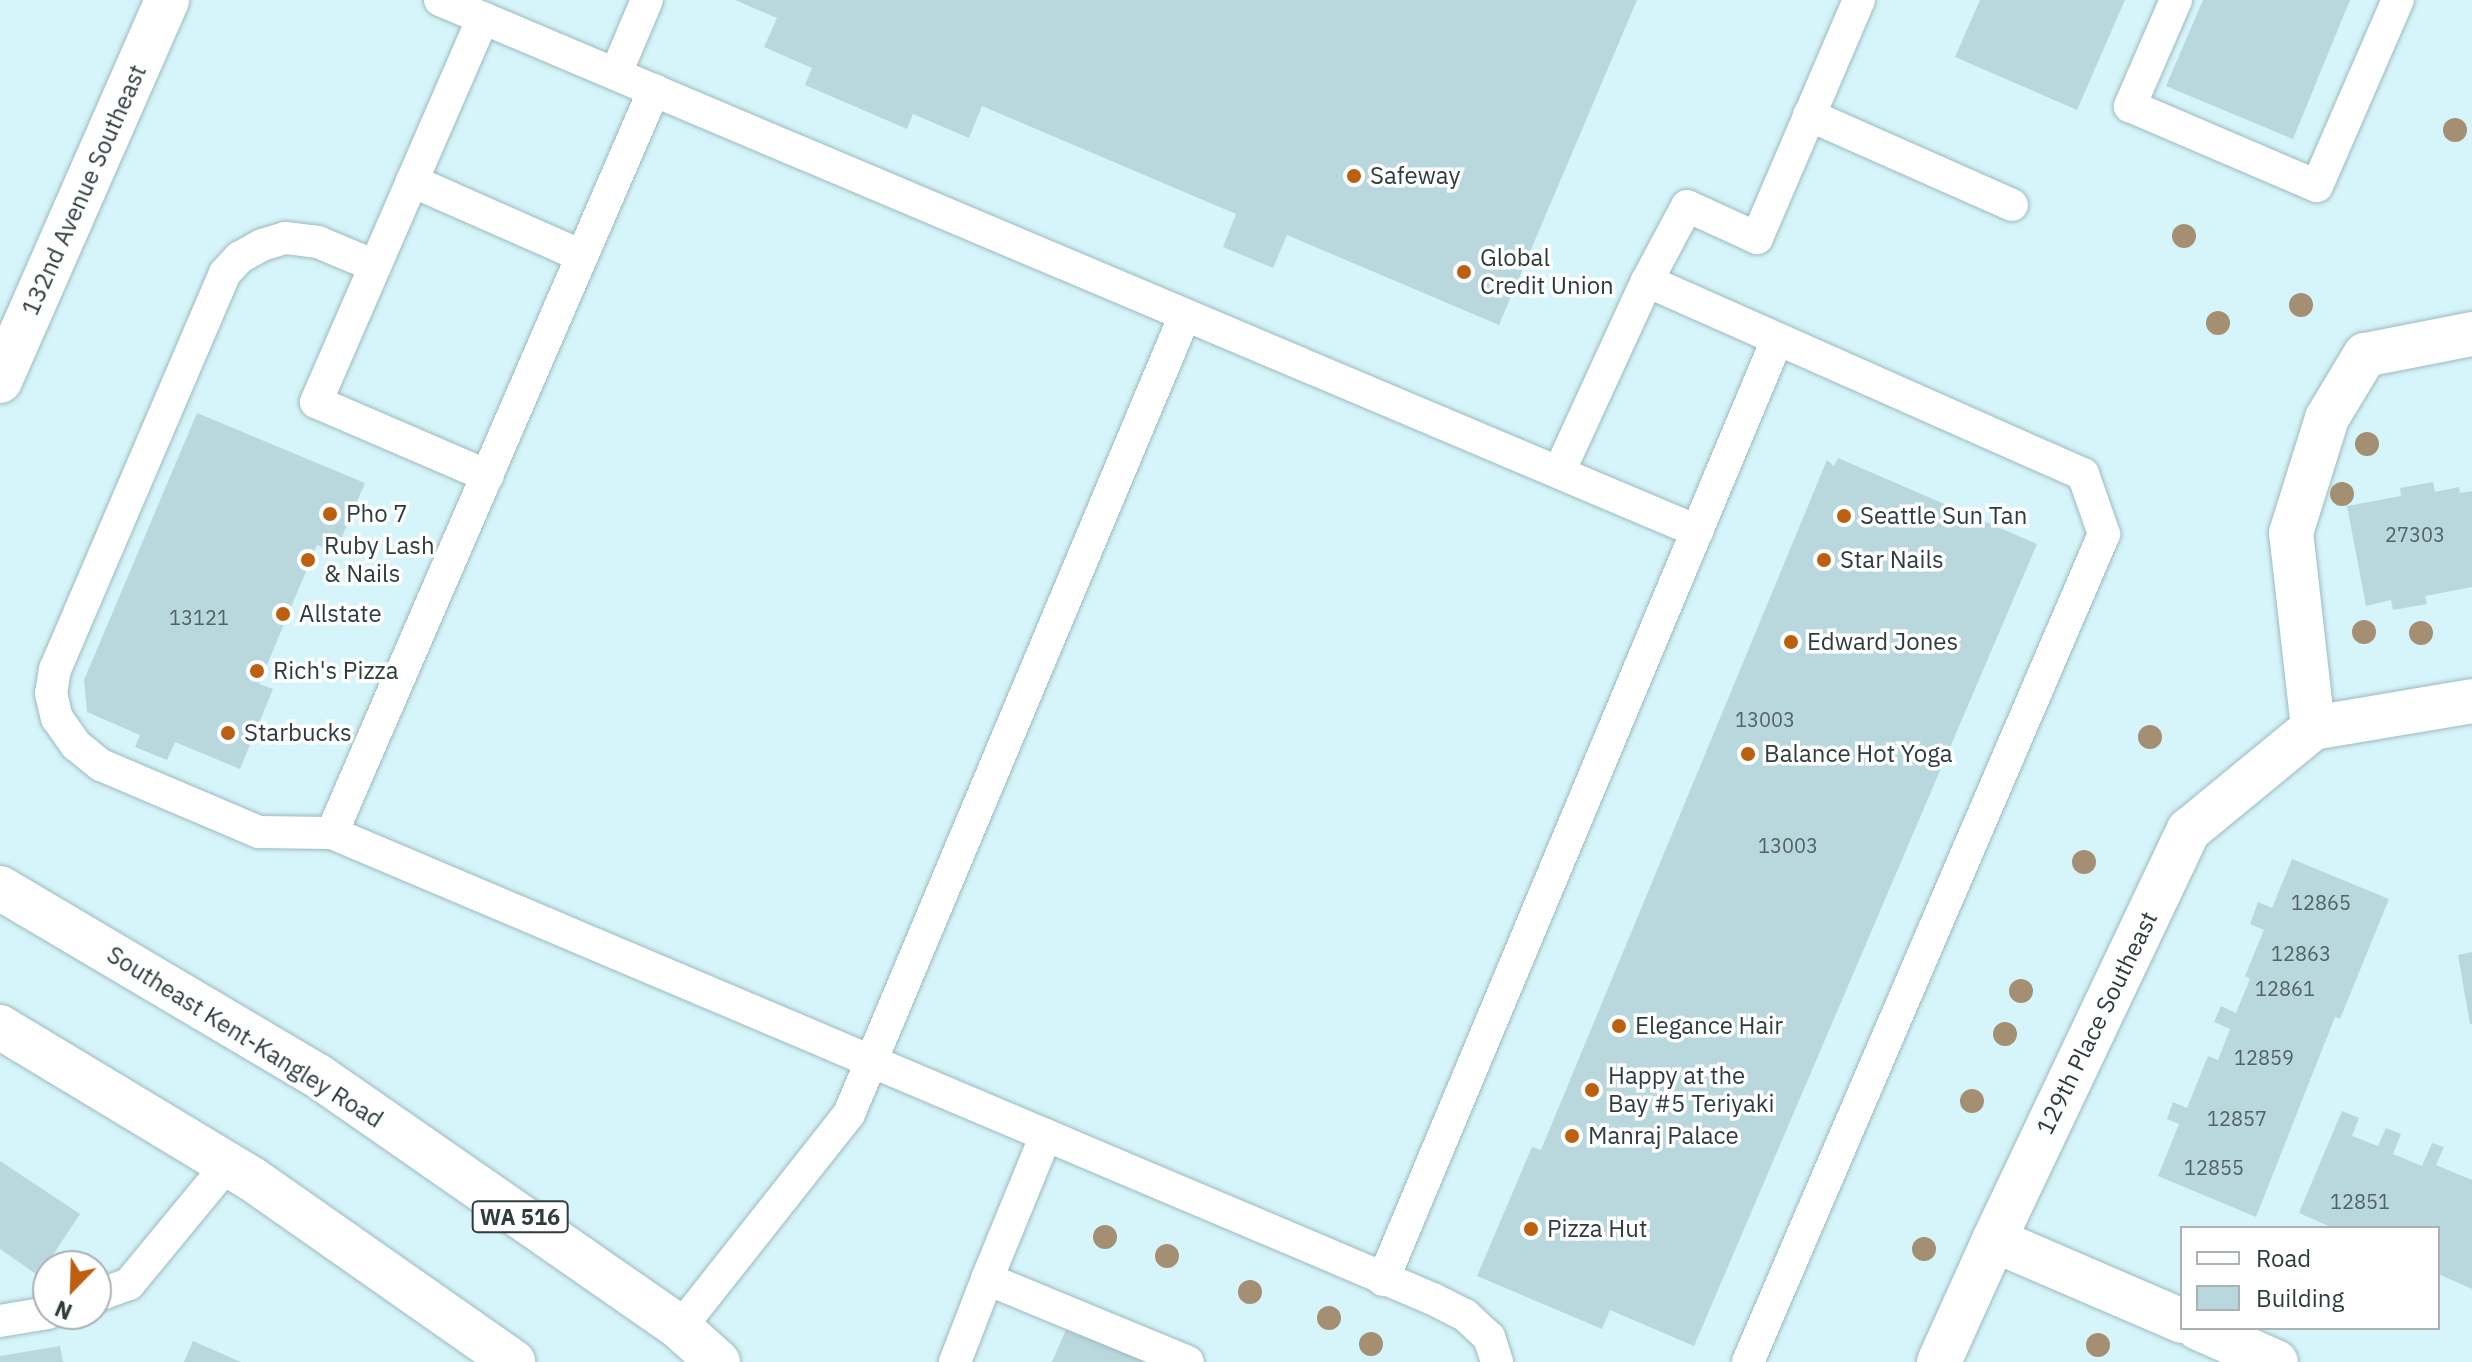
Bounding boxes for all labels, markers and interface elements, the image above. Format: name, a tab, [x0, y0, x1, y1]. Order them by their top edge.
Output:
street label: 132nd Avenue Southeast	[16, 60, 152, 320]
place label: Safeway	[1370, 162, 1460, 190]
marker: Safeway	[1345, 167, 1363, 185]
place label: Global Credit Union	[1480, 244, 1614, 300]
marker: Global Credit Union	[1455, 263, 1473, 281]
place label: Pho 7	[346, 500, 408, 528]
place label: Seattle Sun Tan	[1860, 502, 2027, 530]
marker: Pho 7	[321, 505, 339, 523]
marker: Seattle Sun Tan	[1835, 507, 1853, 525]
house number: 27303	[2385, 522, 2445, 546]
place label: Ruby Lash & Nails	[324, 532, 435, 588]
place label: Star Nails	[1840, 546, 1944, 574]
marker: Ruby Lash & Nails	[299, 551, 317, 569]
marker: Star Nails	[1815, 551, 1833, 569]
place label: Allstate	[299, 600, 382, 628]
house number: 13121	[169, 605, 229, 629]
marker: Allstate	[274, 605, 292, 623]
place label: Edward Jones	[1807, 628, 1958, 656]
marker: Edward Jones	[1782, 633, 1800, 651]
place label: Rich's Pizza	[273, 657, 398, 685]
marker: Rich's Pizza	[248, 662, 266, 680]
house number: 13003	[1735, 707, 1795, 731]
place label: Starbucks	[244, 719, 352, 747]
marker: Starbucks	[219, 724, 237, 742]
place label: Balance Hot Yoga	[1764, 740, 1953, 768]
marker: Balance Hot Yoga	[1739, 745, 1757, 763]
house number: 13003	[1758, 833, 1818, 857]
house number: 12865	[2291, 890, 2351, 914]
street label: 129th Place Southeast	[2030, 907, 2164, 1139]
street label: Southeast Kent-Kangley Road	[102, 940, 388, 1134]
house number: 12863	[2271, 941, 2331, 965]
house number: 12861	[2255, 976, 2315, 1000]
place label: Elegance Hair	[1635, 1012, 1783, 1040]
marker: Elegance Hair	[1610, 1017, 1628, 1035]
house number: 12859	[2234, 1045, 2294, 1069]
place label: Happy at the Bay #5 Teriyaki	[1608, 1062, 1774, 1118]
marker: Happy at the Bay #5 Teriyaki	[1583, 1081, 1601, 1099]
house number: 12857	[2207, 1106, 2267, 1130]
place label: Manraj Palace	[1588, 1122, 1739, 1150]
marker: Manraj Palace	[1563, 1127, 1581, 1145]
house number: 12855	[2184, 1155, 2244, 1179]
house number: 12851	[2330, 1189, 2390, 1213]
road number: WA 516	[470, 1199, 570, 1235]
place label: Pizza Hut	[1547, 1215, 1647, 1243]
marker: Pizza Hut	[1522, 1220, 1540, 1238]
legend	[2180, 1226, 2440, 1330]
text: Road	[2256, 1242, 2311, 1274]
north arrow	[32, 1250, 112, 1330]
text: Building	[2256, 1282, 2344, 1314]
text: N	[50, 1294, 76, 1327]

